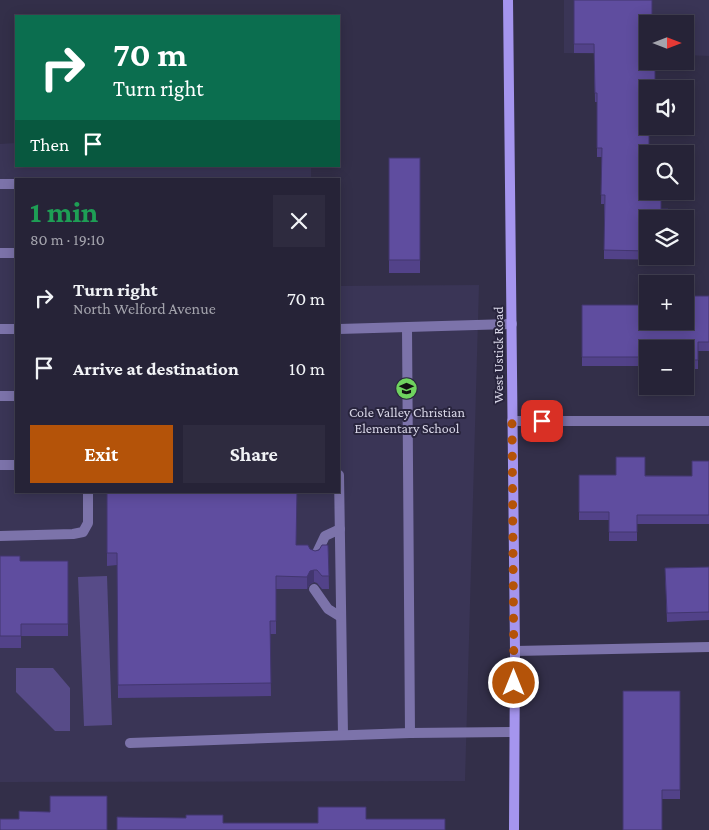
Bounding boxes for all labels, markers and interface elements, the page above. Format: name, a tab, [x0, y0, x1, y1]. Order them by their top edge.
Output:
north arrow	[639, 15, 694, 70]
map controls	[639, 15, 694, 395]
icon: right	[30, 35, 95, 100]
text: 70 m	[113, 35, 187, 74]
text: Turn right	[113, 76, 204, 101]
button: sound	[639, 80, 694, 135]
icon: arrive	[79, 130, 107, 158]
text: Then	[30, 134, 69, 155]
button: search	[639, 145, 694, 200]
text: 1 min	[30, 195, 98, 228]
button: close	[273, 195, 325, 247]
button: layers	[639, 210, 694, 265]
text: 80 m · 19:10	[30, 231, 105, 248]
button: +	[639, 275, 694, 330]
text: Turn right	[73, 279, 158, 300]
icon: right	[30, 284, 58, 312]
text: 70 m	[287, 288, 325, 309]
text: North Welford Avenue	[73, 300, 216, 317]
street label: West Ustick Road	[490, 306, 506, 404]
button: −	[639, 340, 694, 395]
icon: arrive	[30, 354, 58, 382]
text: Arrive at destination	[73, 358, 239, 379]
text: 10 m	[289, 358, 325, 379]
school or university icon: Cole Valley Christian Elementary School	[395, 377, 419, 401]
pin	[521, 400, 563, 442]
place label: Cole Valley Christian Elementary School	[349, 404, 466, 436]
icon: arrive	[528, 407, 556, 435]
button: Exit	[30, 425, 173, 483]
button: Share	[183, 425, 325, 483]
position arrow	[487, 656, 539, 708]

